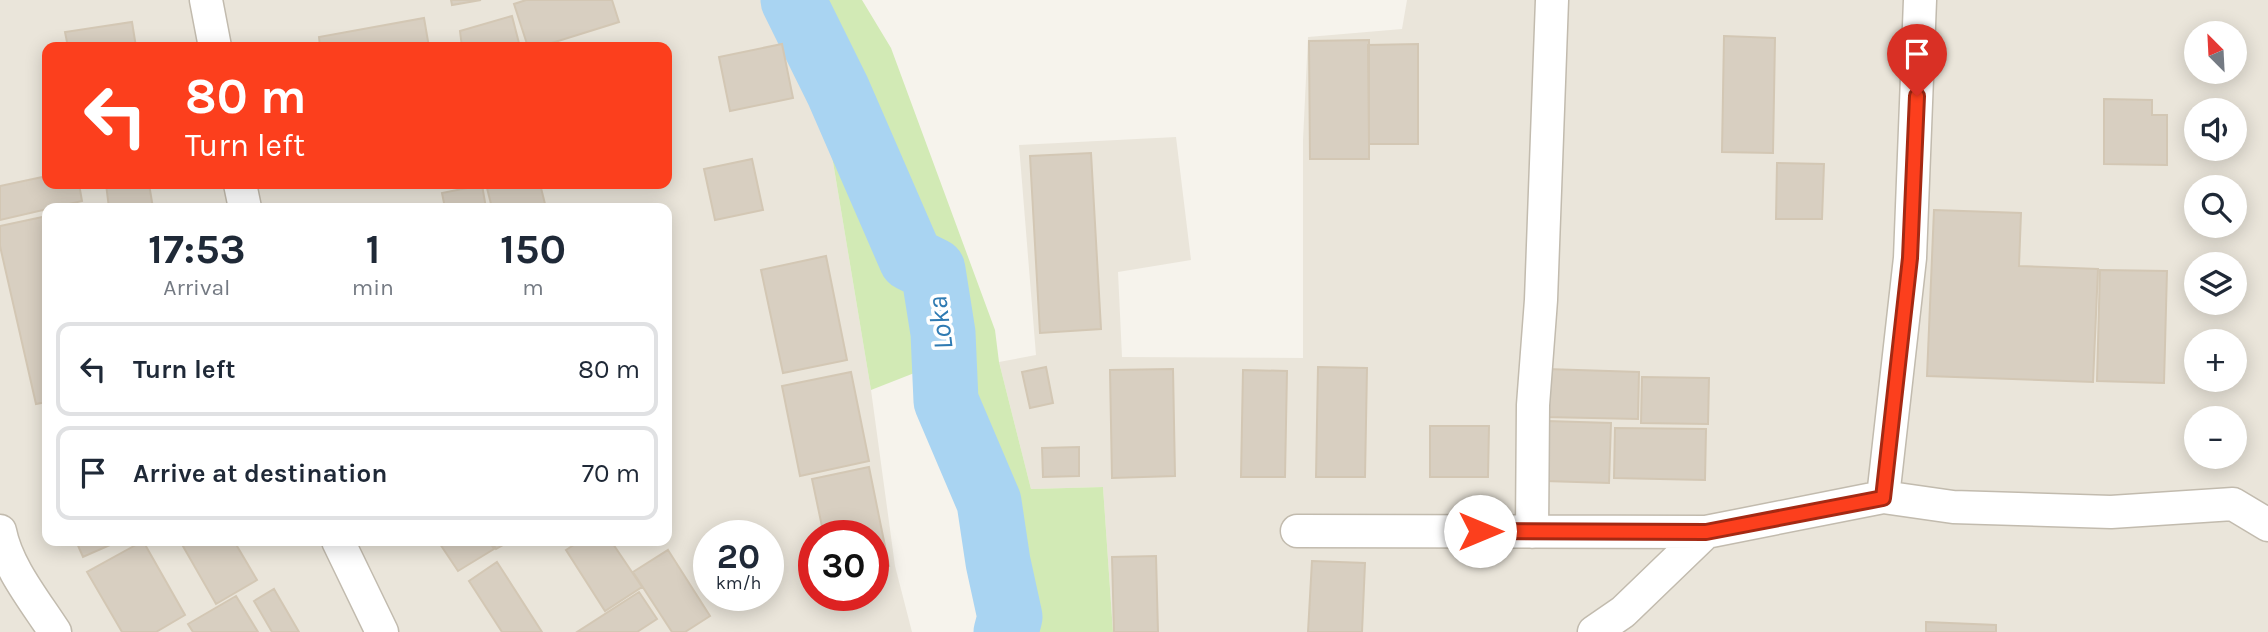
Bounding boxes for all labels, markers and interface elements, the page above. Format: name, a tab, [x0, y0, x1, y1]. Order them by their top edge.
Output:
north arrow	[2184, 21, 2247, 84]
map controls	[2184, 21, 2247, 469]
pin	[1887, 24, 1947, 96]
icon: arrive	[1898, 35, 1936, 73]
text: 80 m	[185, 68, 307, 125]
icon: left	[70, 70, 161, 161]
button: sound	[2184, 98, 2247, 161]
text: Turn left	[185, 127, 305, 164]
button: search	[2184, 175, 2247, 238]
text: 17:53	[148, 224, 246, 274]
text: 1	[365, 224, 380, 274]
text: 150	[500, 224, 566, 274]
button: layers	[2184, 252, 2247, 315]
text: Arrival	[163, 274, 231, 301]
text: min	[352, 274, 394, 301]
text: m	[522, 274, 544, 301]
water label: Loka	[920, 294, 960, 352]
button: +	[2184, 329, 2247, 392]
icon: left	[74, 350, 112, 388]
text: Turn left	[133, 354, 235, 385]
text: 80 m	[578, 354, 640, 385]
button: −	[2184, 406, 2247, 469]
icon: arrive	[74, 454, 112, 492]
text: Arrive at destination	[133, 458, 387, 489]
text: 70 m	[582, 458, 640, 489]
position arrow	[1443, 494, 1517, 568]
speed limit sign: 30	[798, 520, 889, 611]
text: 20	[717, 536, 760, 577]
text: km/h	[716, 572, 761, 594]

